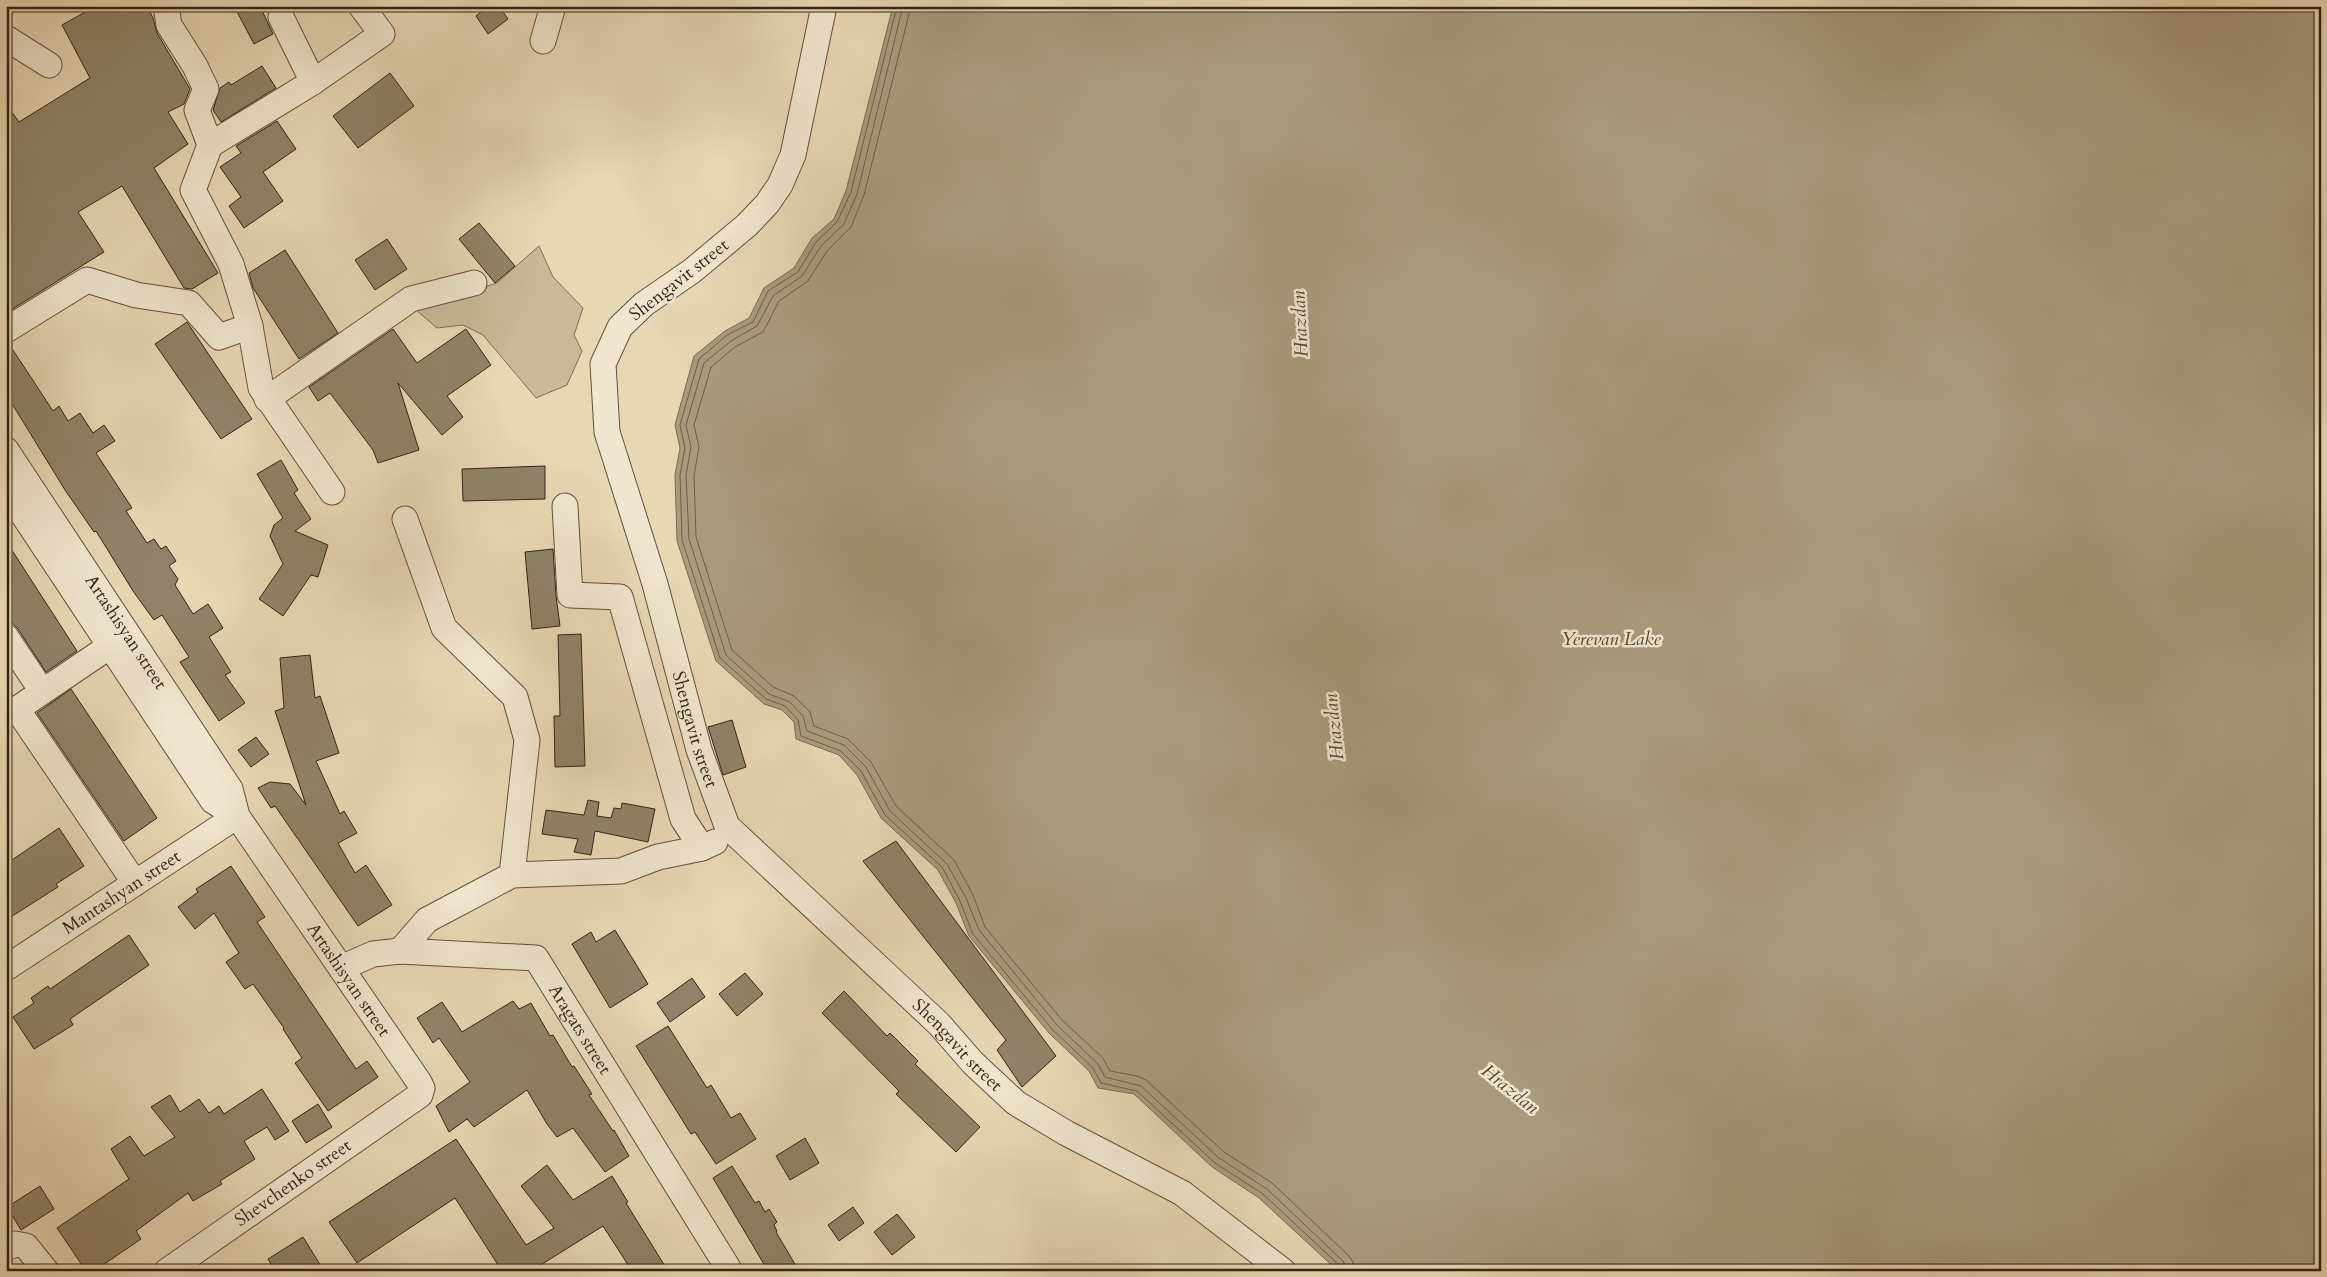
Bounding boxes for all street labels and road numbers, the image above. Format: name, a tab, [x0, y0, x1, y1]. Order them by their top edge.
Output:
street label: Shengavit street	[624, 233, 734, 327]
street label: Artashisyan street	[79, 570, 173, 694]
street label: Shengavit street	[666, 668, 724, 791]
street label: Mantashyan street	[57, 844, 186, 940]
street label: Artashisyan street	[301, 918, 397, 1042]
street label: Aragats street	[543, 979, 618, 1079]
street label: Shengavit street	[907, 993, 1008, 1097]
street label: Shevchenko street	[230, 1133, 357, 1233]

